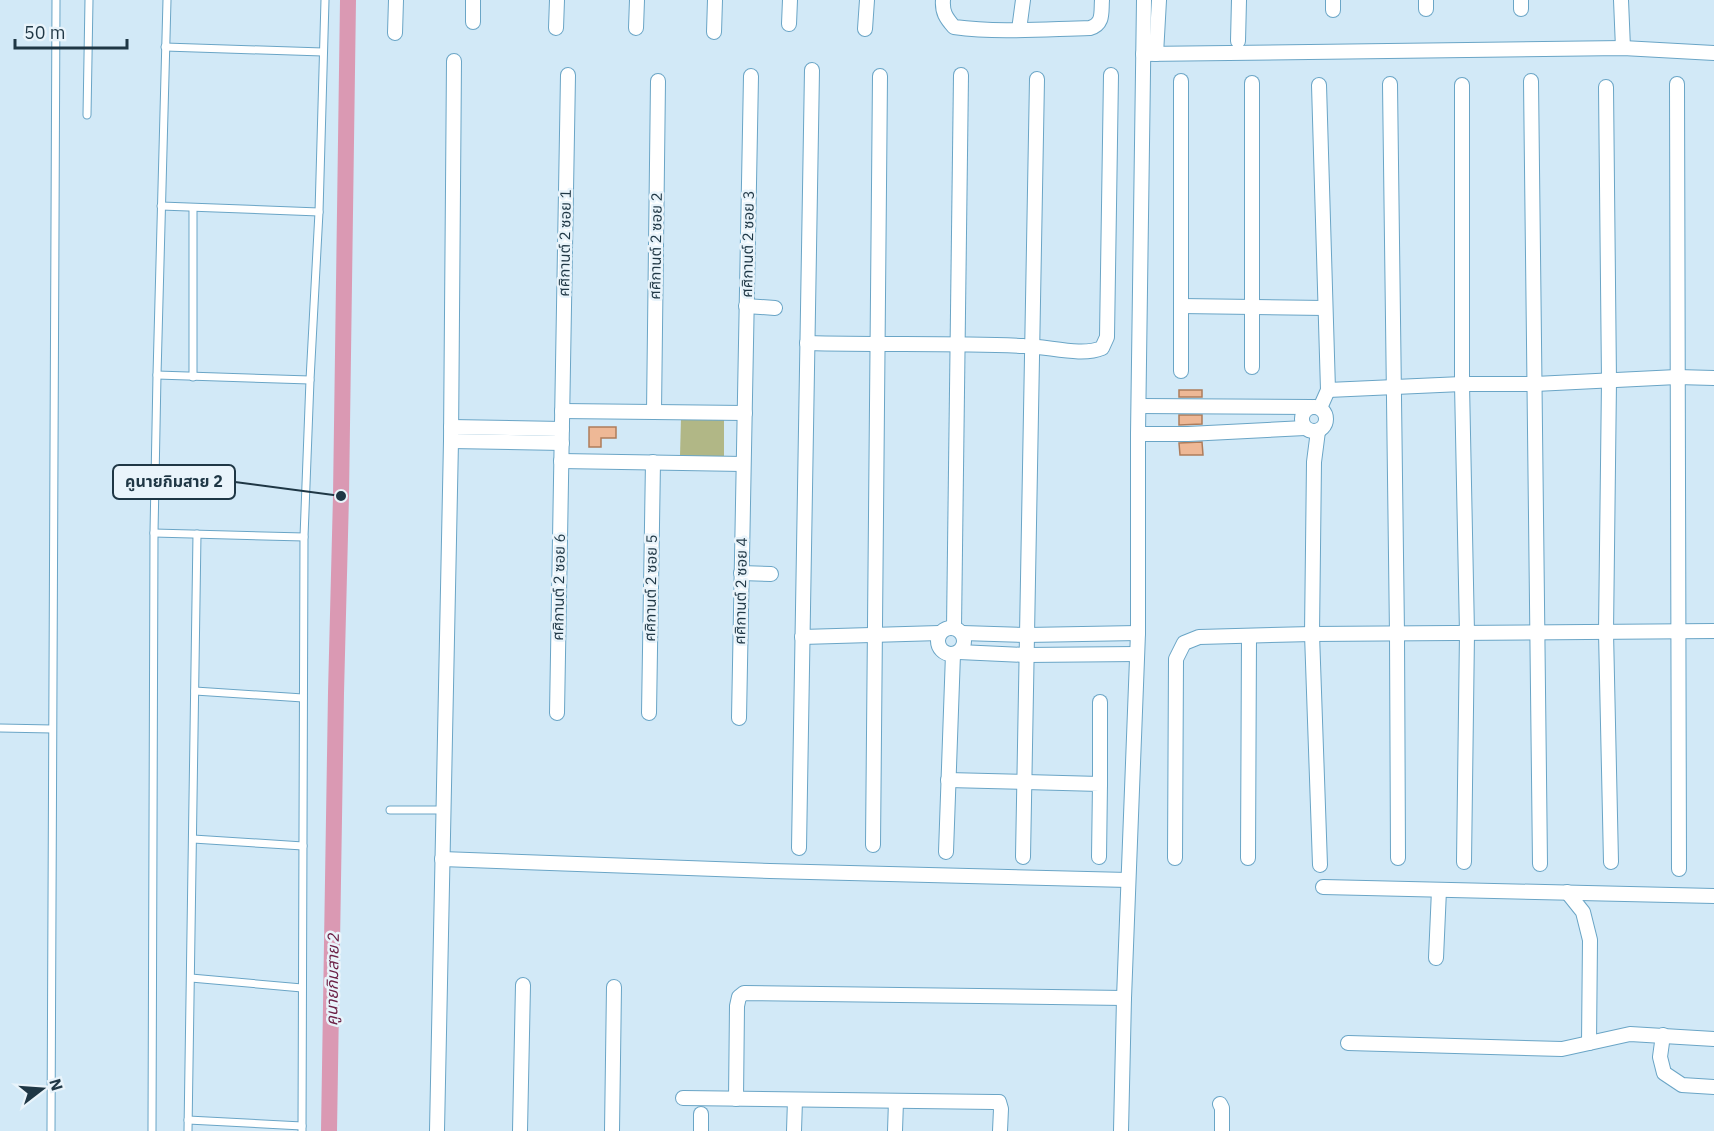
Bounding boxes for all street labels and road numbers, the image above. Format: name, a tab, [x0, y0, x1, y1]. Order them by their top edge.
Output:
street label: ศศิกานต์ 2 ซอย 1	[554, 189, 575, 297]
street label: ศศิกานต์ 2 ซอย 3	[737, 190, 758, 298]
street label: ศศิกานต์ 2 ซอย 2	[645, 192, 666, 300]
street label: ศศิกานต์ 2 ซอย 6	[548, 533, 569, 641]
street label: ศศิกานต์ 2 ซอย 5	[640, 534, 661, 642]
street label: ศศิกานต์ 2 ซอย 4	[730, 537, 751, 645]

